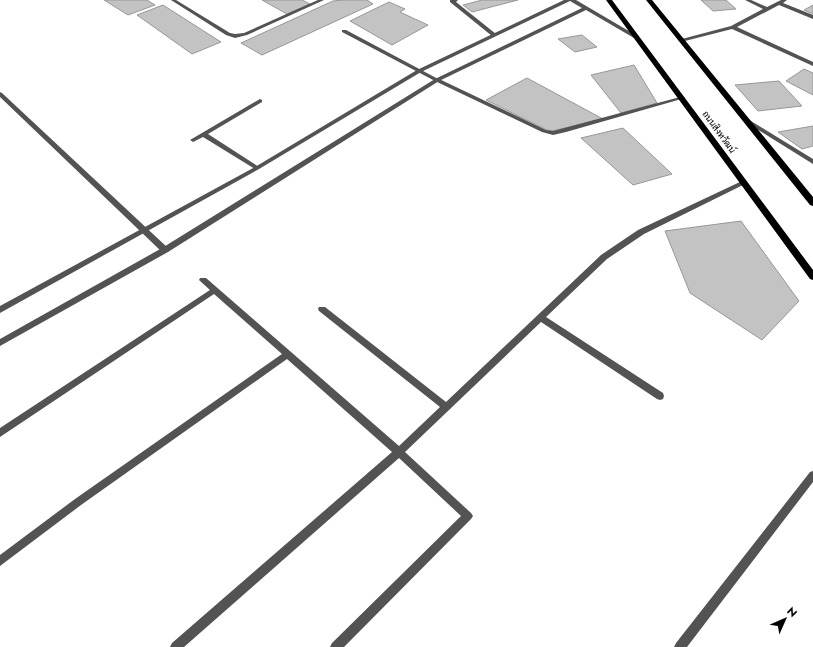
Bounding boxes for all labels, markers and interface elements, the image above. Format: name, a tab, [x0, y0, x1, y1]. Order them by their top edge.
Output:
street label: ถนนสิงหวัฒน์	[700, 108, 739, 156]
north arrow	[765, 599, 805, 639]
text: N	[783, 603, 801, 621]

